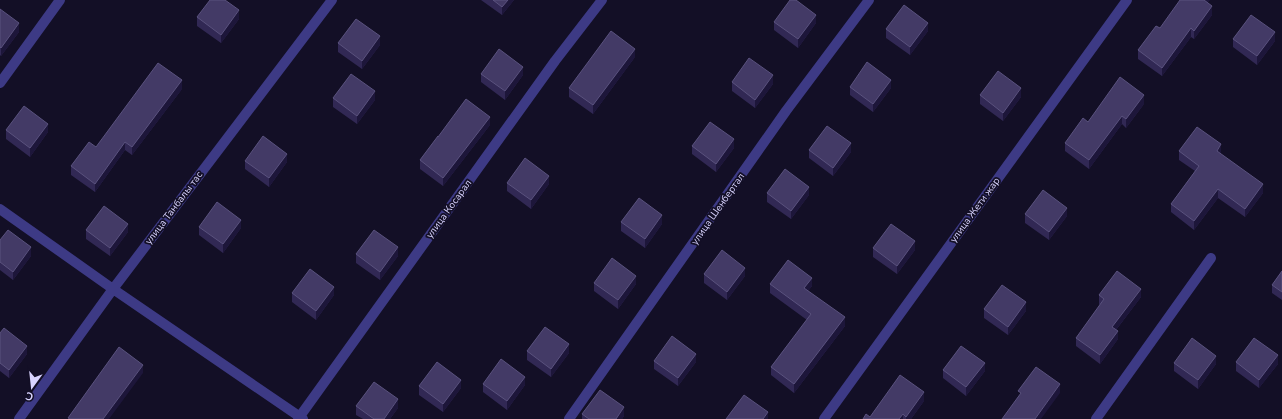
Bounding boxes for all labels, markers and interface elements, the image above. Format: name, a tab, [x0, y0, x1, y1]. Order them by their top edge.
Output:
street label: улица Танбалы тас	[142, 168, 206, 247]
street label: улица Шенбертал	[688, 170, 748, 248]
street label: улица Жети жар	[947, 174, 1003, 245]
street label: улица Косарал	[423, 177, 475, 241]
north arrow	[12, 367, 52, 407]
text: С	[23, 388, 35, 404]

